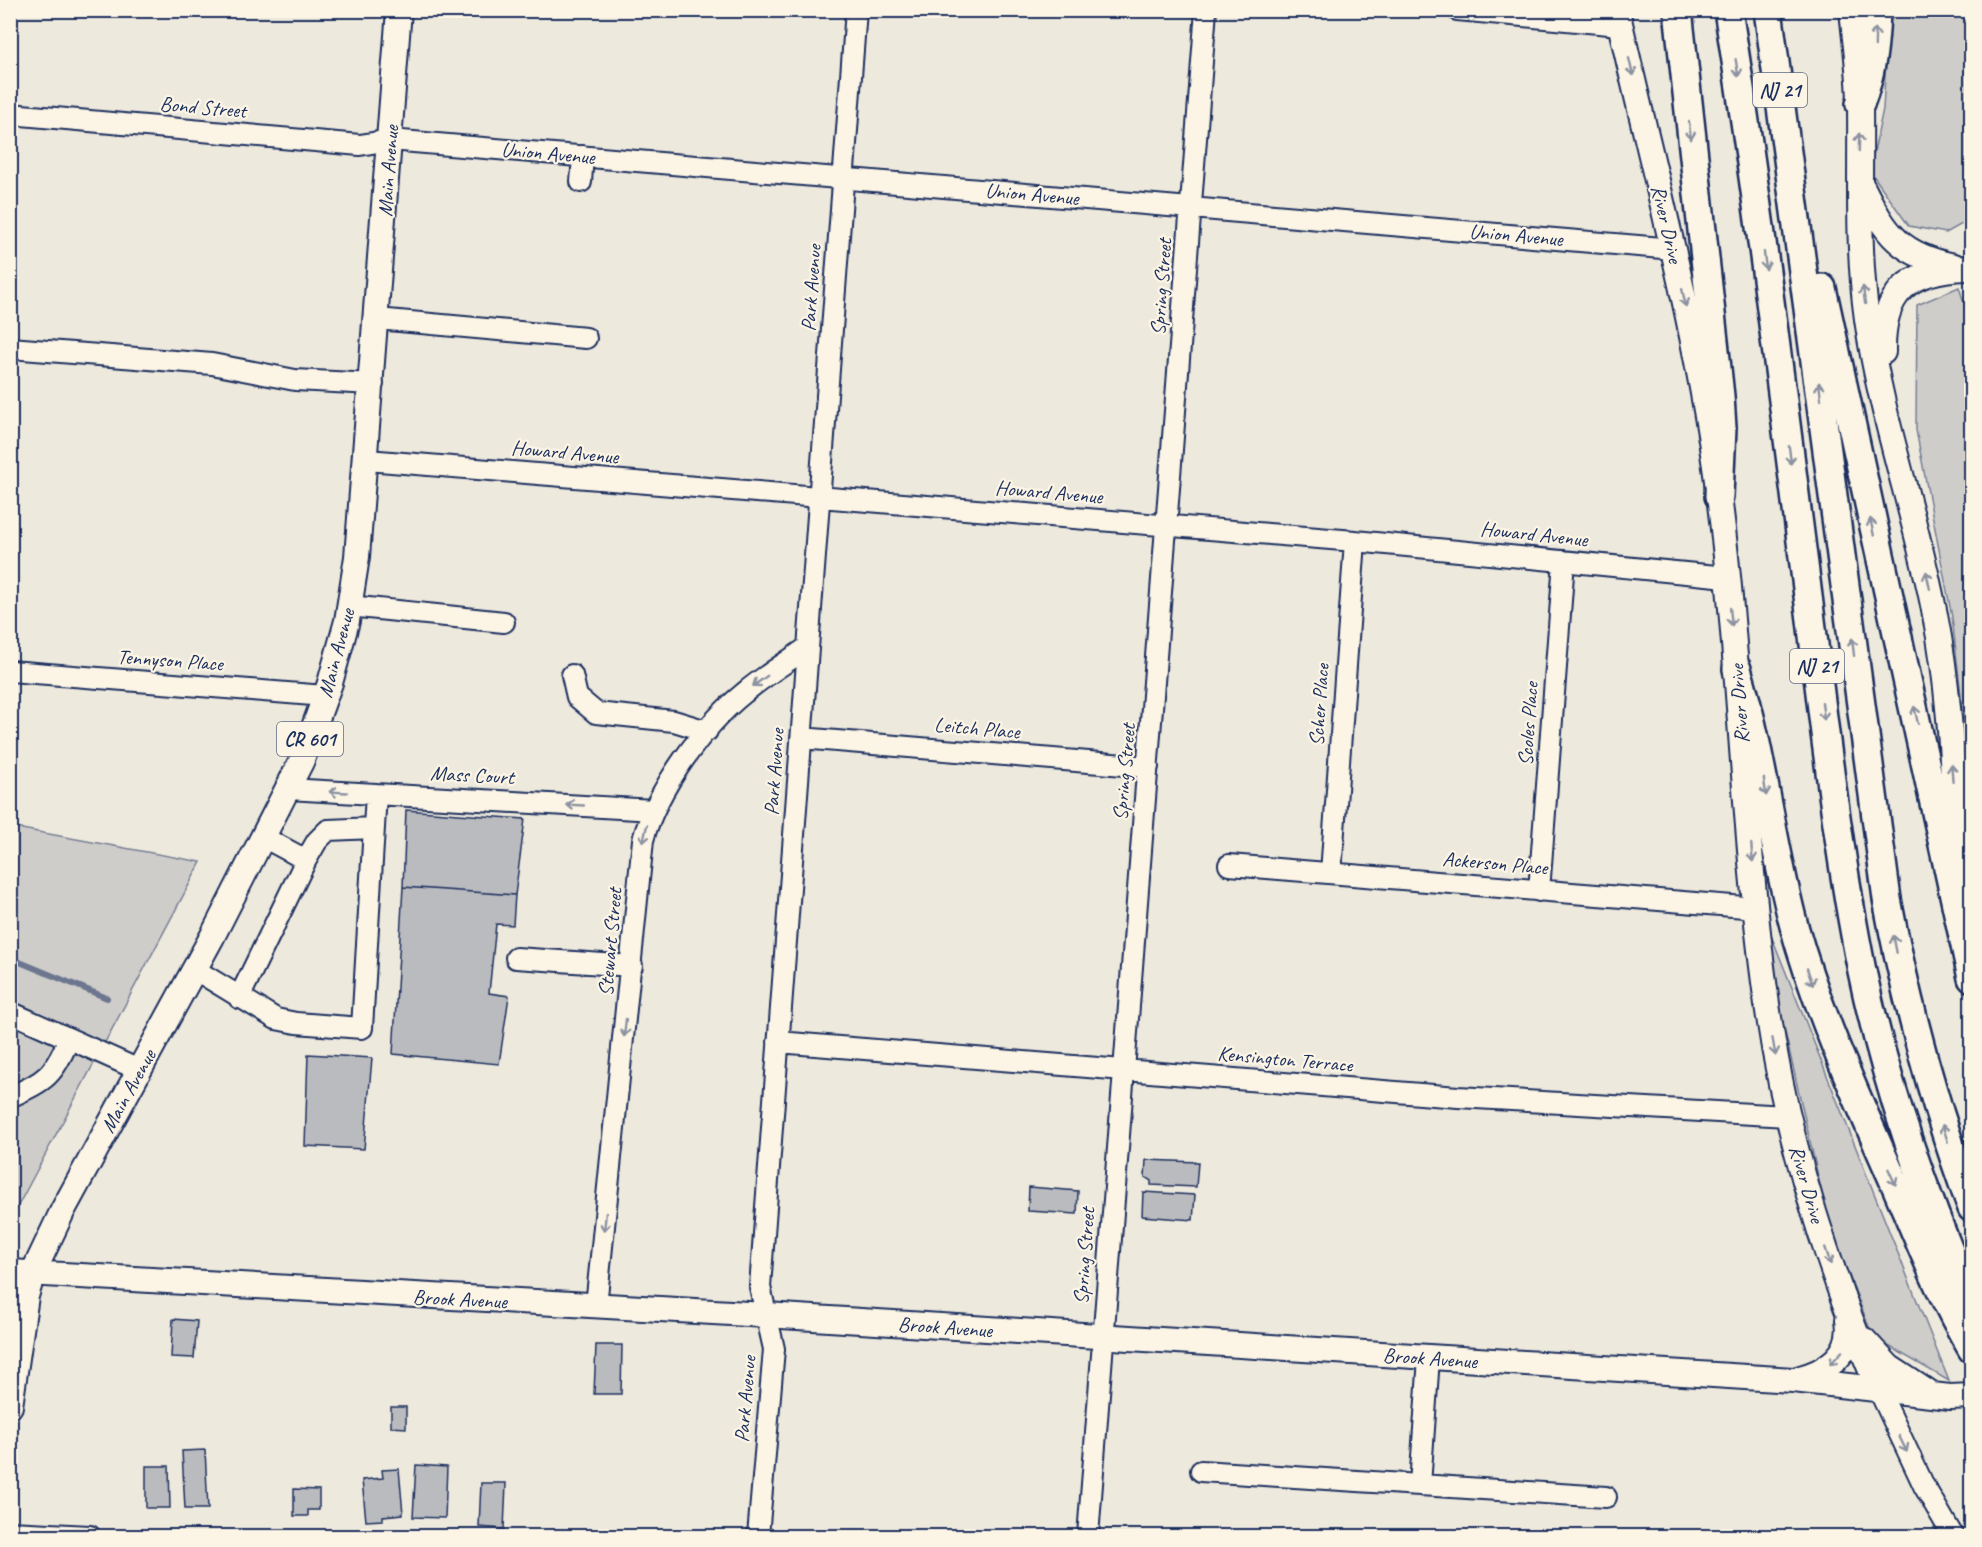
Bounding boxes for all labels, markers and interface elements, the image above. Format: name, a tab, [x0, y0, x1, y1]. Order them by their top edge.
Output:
one-way arrow	[1869, 28, 1881, 48]
one-way arrow	[1625, 58, 1637, 77]
one-way arrow	[1731, 58, 1742, 78]
road number: NJ 21	[1753, 73, 1807, 107]
street label: Bond Street	[159, 90, 249, 124]
one-way arrow	[1685, 121, 1696, 141]
street label: Main Avenue	[372, 123, 404, 217]
one-way arrow	[1854, 133, 1865, 153]
street label: Union Avenue	[500, 136, 597, 170]
street label: Union Avenue	[984, 177, 1081, 211]
street label: River Drive	[1645, 182, 1689, 268]
street label: Union Avenue	[1468, 218, 1565, 252]
street label: Spring Street	[1145, 236, 1177, 336]
street label: Park Avenue	[795, 242, 827, 332]
one-way arrow	[1759, 251, 1770, 271]
one-way arrow	[1858, 285, 1869, 305]
one-way arrow	[1679, 288, 1690, 308]
one-way arrow	[1814, 382, 1825, 402]
street label: Howard Avenue	[510, 434, 621, 470]
one-way arrow	[1784, 444, 1795, 464]
street label: Howard Avenue	[994, 474, 1105, 510]
street label: Howard Avenue	[1479, 515, 1590, 553]
one-way arrow	[1866, 517, 1877, 537]
one-way arrow	[1921, 571, 1933, 590]
street label: Main Avenue	[312, 604, 361, 700]
one-way arrow	[1726, 606, 1737, 626]
one-way arrow	[1847, 638, 1858, 658]
street label: Tennyson Place	[116, 643, 226, 677]
road number: NJ 21	[1790, 649, 1844, 683]
street label: River Drive	[1723, 661, 1755, 744]
street label: Scher Place	[1303, 662, 1335, 747]
one-way arrow	[753, 675, 769, 687]
street label: Scoles Place	[1512, 679, 1544, 767]
one-way arrow	[1817, 700, 1828, 720]
one-way arrow	[1909, 706, 1921, 725]
street label: Leitch Place	[933, 711, 1022, 745]
street label: Spring Street	[1107, 721, 1141, 821]
road number: CR 601	[277, 722, 343, 756]
street label: Park Avenue	[758, 726, 790, 816]
street label: Mass Court	[430, 760, 516, 790]
one-way arrow	[1947, 763, 1958, 783]
one-way arrow	[1759, 777, 1770, 797]
one-way arrow	[328, 786, 348, 797]
one-way arrow	[565, 800, 585, 811]
one-way arrow	[639, 824, 650, 844]
one-way arrow	[1747, 843, 1758, 863]
street label: Ackerson Place	[1441, 845, 1551, 881]
street label: Stewart Street	[592, 885, 628, 997]
one-way arrow	[1890, 935, 1901, 954]
one-way arrow	[1806, 967, 1817, 986]
one-way arrow	[620, 1018, 631, 1038]
one-way arrow	[1769, 1036, 1780, 1056]
street label: Kensington Terrace	[1216, 1040, 1355, 1078]
street label: Main Avenue	[95, 1044, 162, 1137]
one-way arrow	[1939, 1124, 1950, 1143]
street label: River Drive	[1784, 1142, 1831, 1228]
one-way arrow	[1887, 1167, 1898, 1185]
street label: Spring Street	[1068, 1205, 1100, 1305]
one-way arrow	[599, 1212, 610, 1232]
one-way arrow	[1823, 1246, 1834, 1265]
street label: Brook Avenue	[412, 1284, 509, 1315]
street label: Brook Avenue	[897, 1311, 994, 1343]
street label: Brook Avenue	[1382, 1342, 1479, 1374]
one-way arrow	[1829, 1350, 1844, 1365]
street label: Park Avenue	[728, 1352, 762, 1443]
one-way arrow	[1898, 1434, 1910, 1452]

